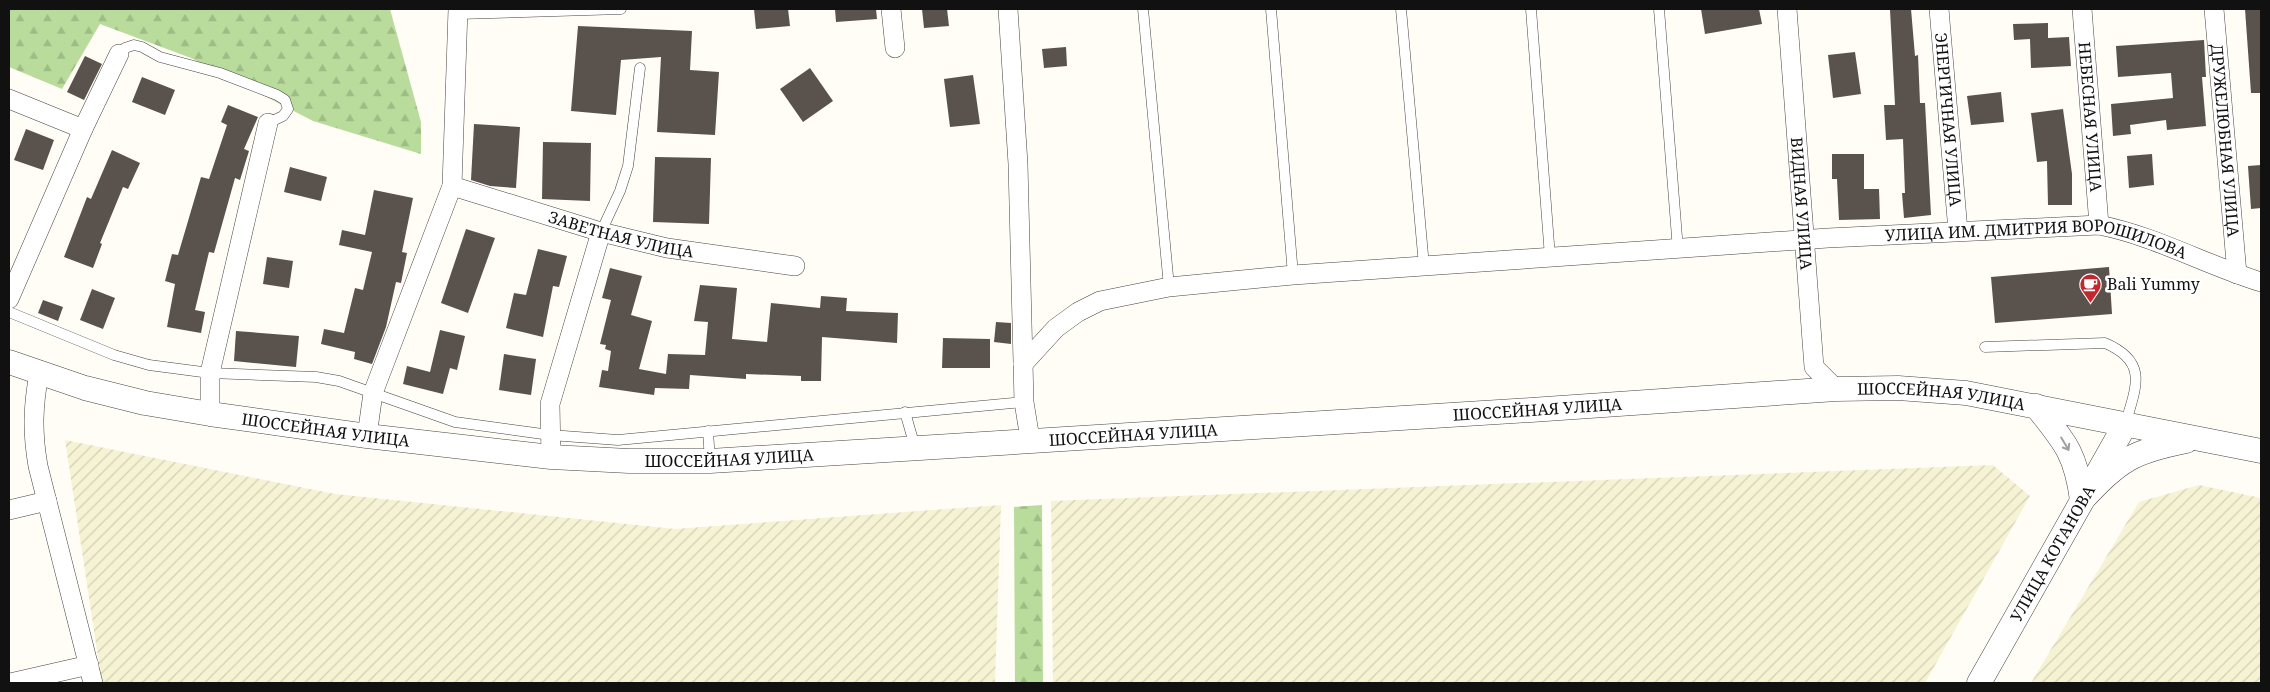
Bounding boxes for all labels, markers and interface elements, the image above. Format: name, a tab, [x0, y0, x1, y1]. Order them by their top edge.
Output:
street label: ЭНЕРГИЧНАЯ УЛИЦА	[1930, 32, 1967, 208]
street label: НЕБЕСНАЯ УЛИЦА	[2074, 41, 2107, 193]
street label: ДРУЖЕЛЮБНАЯ УЛИЦА	[2206, 43, 2245, 239]
street label: ВИДНАЯ УЛИЦА	[1786, 136, 1818, 271]
street label: ЗАВЕТНАЯ УЛИЦА	[546, 205, 696, 263]
street label: УЛИЦА ИМ. ДМИТРИЯ ВОРОШИЛОВА	[1884, 214, 2191, 264]
cafe icon: Bali Yummy	[2079, 272, 2103, 303]
place label: Bali Yummy	[2107, 273, 2201, 295]
street label: ШОССЕЙНАЯ УЛИЦА	[1857, 377, 2028, 416]
street label: ШОССЕЙНАЯ УЛИЦА	[1452, 393, 1623, 426]
street label: ШОССЕЙНАЯ УЛИЦА	[240, 408, 412, 452]
street label: ШОССЕЙНАЯ УЛИЦА	[1048, 418, 1219, 451]
one-way arrow	[2061, 437, 2071, 451]
street label: ШОССЕЙНАЯ УЛИЦА	[644, 444, 815, 472]
street label: УЛИЦА КОТАНОВА	[2005, 480, 2100, 626]

